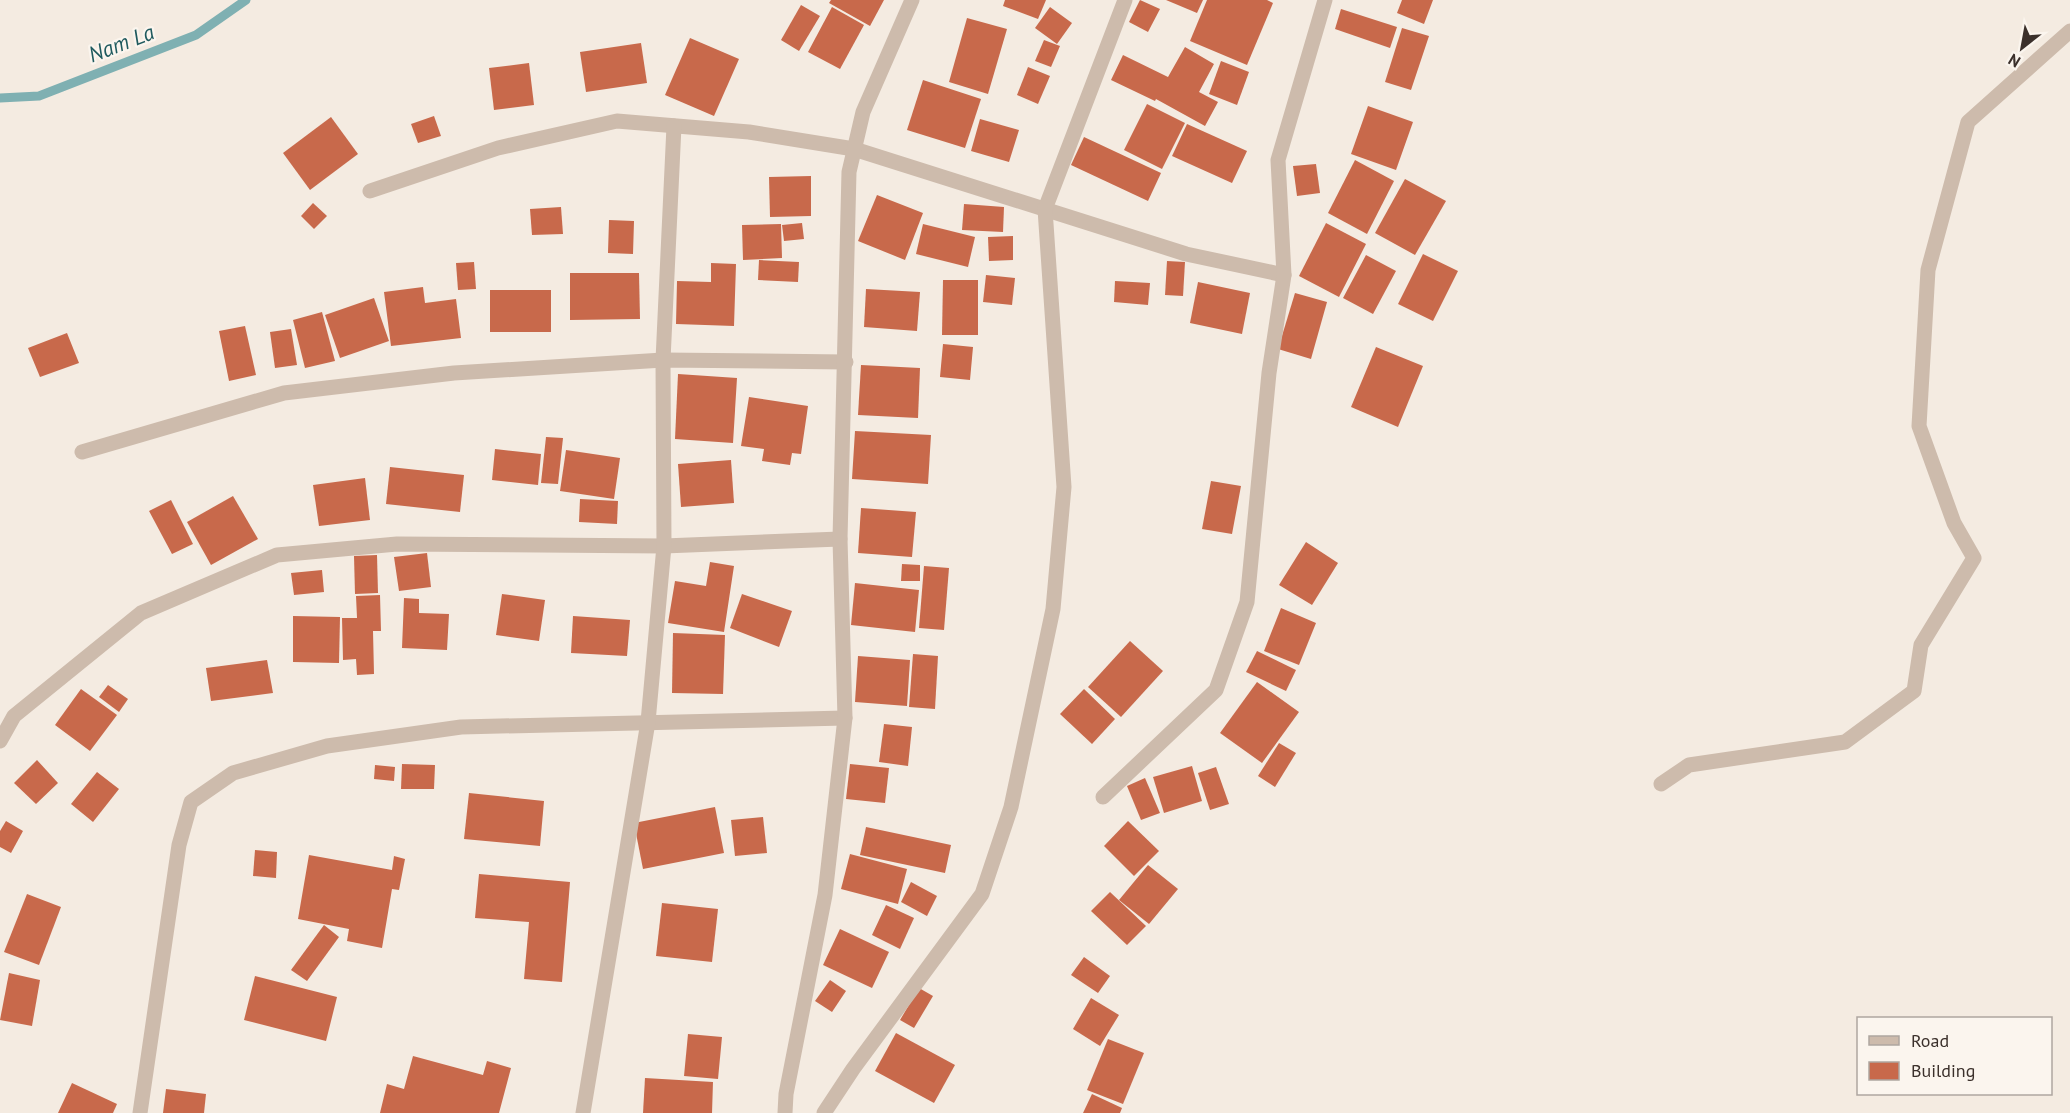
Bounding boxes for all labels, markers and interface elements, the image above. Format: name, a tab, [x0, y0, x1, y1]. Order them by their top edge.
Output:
water label: Nam La	[84, 18, 158, 68]
north arrow	[1992, 18, 2052, 78]
text: N	[2005, 50, 2024, 72]
legend	[1857, 1017, 2052, 1095]
text: Road	[1911, 1029, 1949, 1052]
text: Building	[1911, 1059, 1975, 1082]

